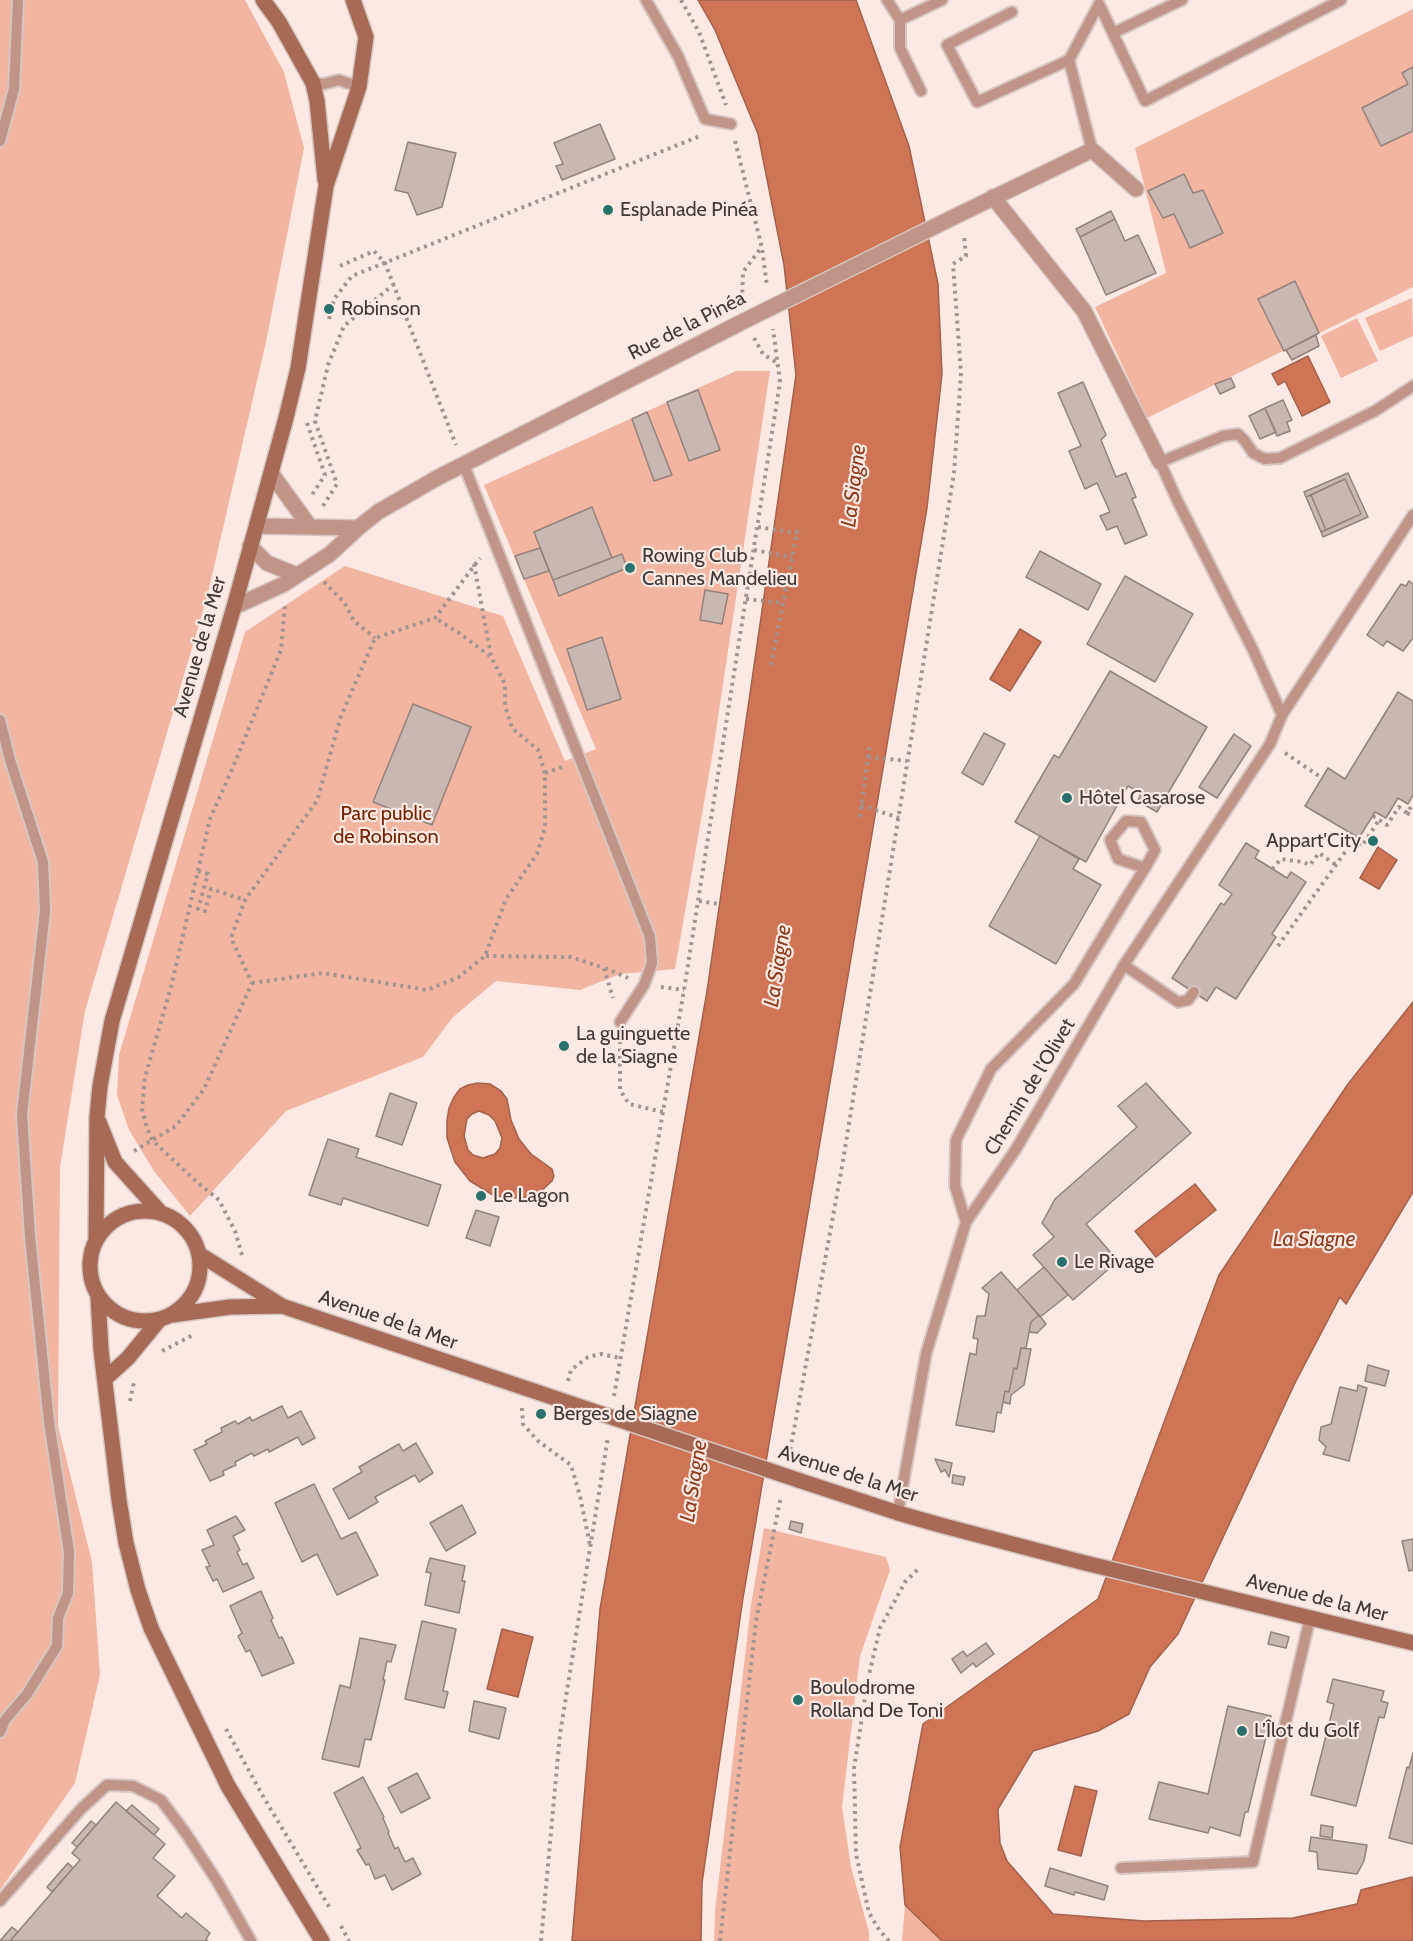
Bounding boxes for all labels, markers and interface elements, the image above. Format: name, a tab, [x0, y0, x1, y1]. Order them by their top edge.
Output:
place label: Esplanade Pinéa	[620, 198, 758, 222]
marker: Esplanade Pinéa	[601, 203, 615, 217]
street label: Rue de la Pinéa	[624, 286, 750, 366]
place label: Robinson	[341, 297, 421, 321]
marker: Robinson	[322, 302, 336, 316]
water label: La Siagne	[836, 443, 872, 529]
place label: Rowing Club Cannes Mandelieu	[642, 544, 797, 591]
marker: Rowing Club Cannes Mandelieu	[623, 561, 637, 575]
street label: Avenue de la Mer	[168, 574, 232, 720]
place label: Hôtel Casarose	[1079, 786, 1205, 810]
marker: Hôtel Casarose	[1060, 791, 1074, 805]
park label: Parc public de Robinson	[333, 802, 439, 849]
place label: Appart'City	[1266, 829, 1361, 853]
marker: Appart'City	[1366, 834, 1380, 848]
water label: La Siagne	[759, 923, 797, 1009]
street label: Chemin de l'Olivet	[980, 1014, 1080, 1160]
place label: La guinguette de la Siagne	[576, 1022, 690, 1069]
marker: La guinguette de la Siagne	[557, 1039, 571, 1053]
place label: Le Lagon	[493, 1184, 569, 1208]
marker: Le Lagon	[474, 1189, 488, 1203]
water label: La Siagne	[1273, 1227, 1355, 1253]
place label: Le Rivage	[1074, 1250, 1154, 1274]
marker: Le Rivage	[1055, 1255, 1069, 1269]
street label: Avenue de la Mer	[315, 1285, 461, 1355]
place label: Berges de Siagne	[553, 1402, 697, 1426]
marker: Berges de Siagne	[534, 1407, 548, 1421]
water label: La Siagne	[675, 1438, 713, 1524]
street label: Avenue de la Mer	[775, 1440, 921, 1508]
street label: Avenue de la Mer	[1244, 1569, 1390, 1627]
place label: Boulodrome Rolland De Toni	[810, 1676, 943, 1723]
marker: Boulodrome Rolland De Toni	[791, 1693, 805, 1707]
place label: L’Îlot du Golf	[1254, 1719, 1359, 1743]
marker: L’Îlot du Golf	[1235, 1724, 1249, 1738]

